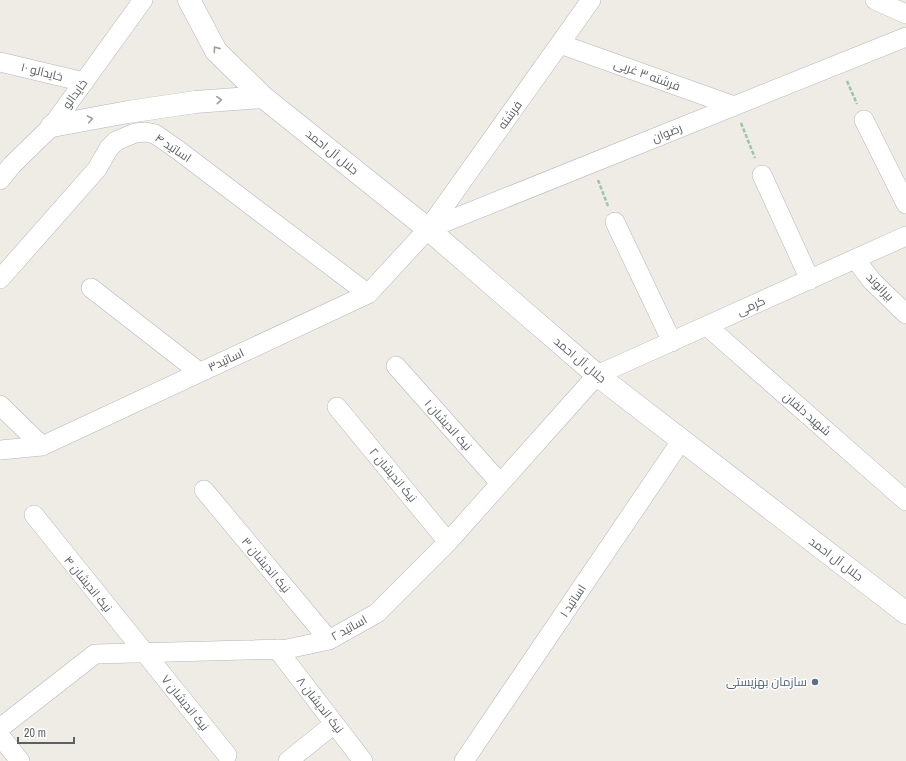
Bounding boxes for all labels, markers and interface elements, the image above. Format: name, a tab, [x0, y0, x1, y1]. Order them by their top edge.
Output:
one-way arrow	[214, 47, 221, 54]
street label: فرشته ۳ غربی	[612, 56, 682, 94]
street label: خایدالو ۱۰	[19, 59, 65, 85]
street label: خایدالو	[59, 76, 91, 112]
one-way arrow	[216, 96, 222, 105]
street label: فرشته	[494, 98, 526, 132]
one-way arrow	[87, 115, 93, 124]
street label: رضوان	[650, 120, 684, 146]
street label: جلال آل احمد	[302, 126, 362, 178]
street label: اساتید ۴	[152, 130, 194, 166]
street label: بیرانوند	[863, 269, 897, 305]
street label: کرمی	[734, 293, 768, 319]
street label: جلال آل احمد	[550, 333, 610, 387]
street label: اساتید۳	[205, 345, 247, 375]
street label: شهید دلفان	[780, 389, 835, 439]
street label: نیک اندیشان ۱	[421, 396, 475, 454]
street label: نیک اندیشان ۲	[366, 444, 420, 506]
street label: جلال آل احمد	[806, 533, 866, 585]
street label: نیک اندیشان ۳	[238, 534, 294, 596]
street label: نیک اندیشان ۴	[60, 553, 116, 615]
street label: اساتید ۱	[556, 581, 590, 621]
street label: اساتید ۲	[328, 612, 370, 644]
street label: نیک اندیشان ۷	[158, 672, 212, 734]
street label: نیک اندیشان ۸	[293, 674, 347, 736]
place label: سازمان بهزیستی	[726, 674, 807, 690]
marker: سازمان بهزیستی	[810, 677, 820, 687]
scale bar	[18, 719, 74, 745]
text: 20 m	[24, 725, 46, 741]

